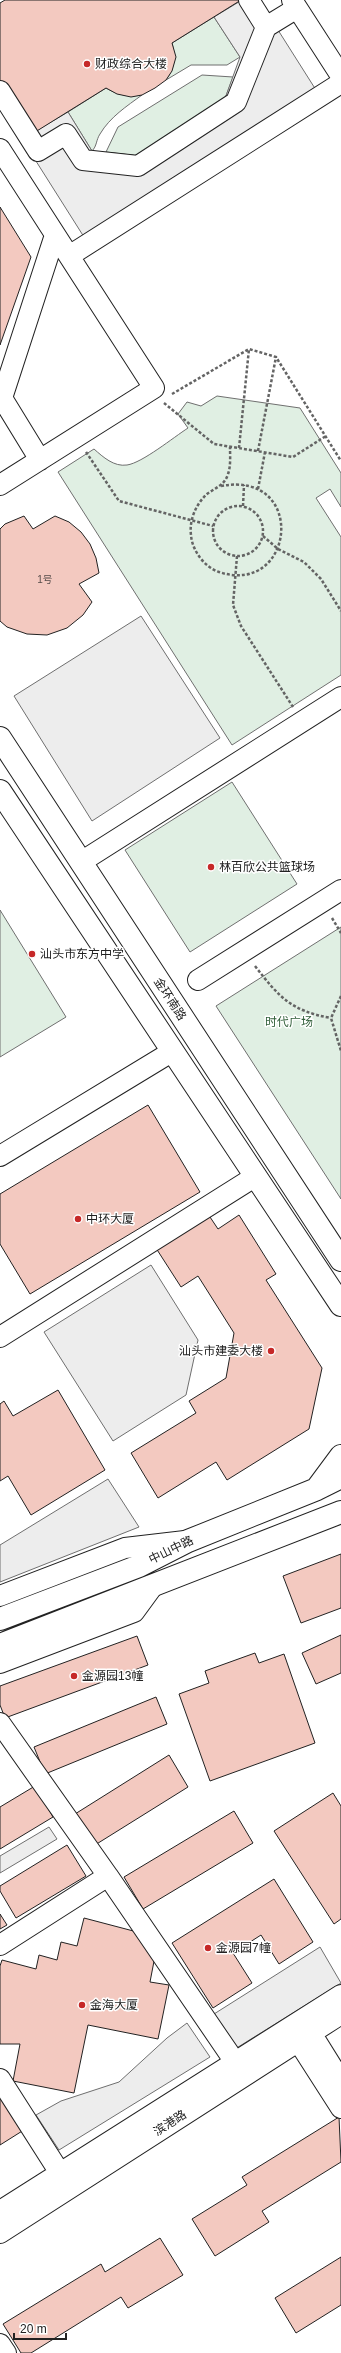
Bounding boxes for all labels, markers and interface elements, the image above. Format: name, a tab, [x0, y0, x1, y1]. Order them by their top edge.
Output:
place label: 财政综合大楼	[95, 57, 167, 71]
marker: 财政综合大楼	[82, 59, 92, 69]
house number: 1号	[37, 574, 53, 585]
place label: 林百欣公共篮球场	[219, 860, 315, 874]
marker: 林百欣公共篮球场	[206, 862, 216, 872]
place label: 汕头市东方中学	[40, 947, 124, 961]
marker: 汕头市东方中学	[27, 949, 37, 959]
street label: 金环南路	[151, 975, 189, 1023]
park label: 时代广场	[265, 1015, 313, 1029]
place label: 中环大厦	[86, 1212, 134, 1226]
marker: 中环大厦	[73, 1214, 83, 1224]
place label: 汕头市建委大楼	[179, 1344, 263, 1358]
marker: 汕头市建委大楼	[266, 1346, 276, 1356]
street label: 中山中路	[146, 1533, 196, 1567]
place label: 金源园13幢	[82, 1669, 143, 1683]
marker: 金源园13幢	[69, 1671, 79, 1681]
place label: 金源园7幢	[216, 1941, 271, 1955]
marker: 金源园7幢	[203, 1943, 213, 1953]
place label: 金海大厦	[90, 1998, 138, 2012]
marker: 金海大厦	[77, 2000, 87, 2010]
street label: 滨港路	[151, 2107, 189, 2139]
scale bar	[14, 2315, 66, 2341]
text: 20 m	[20, 2322, 47, 2336]

